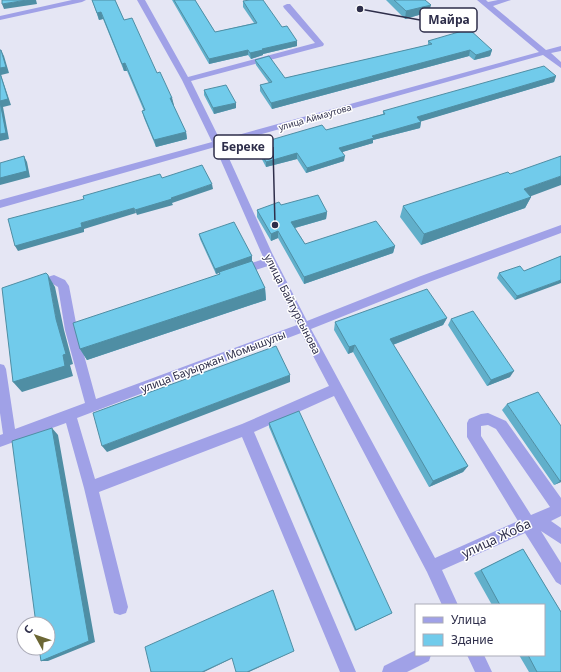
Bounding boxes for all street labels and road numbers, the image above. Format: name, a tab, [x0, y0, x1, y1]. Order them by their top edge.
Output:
street label: улица Аймаутова	[277, 100, 353, 134]
street label: улица Байтурсынова	[261, 251, 325, 357]
street label: улица Бауыржан Момышулы	[138, 326, 288, 396]
street label: улица Жоба	[458, 514, 534, 562]

